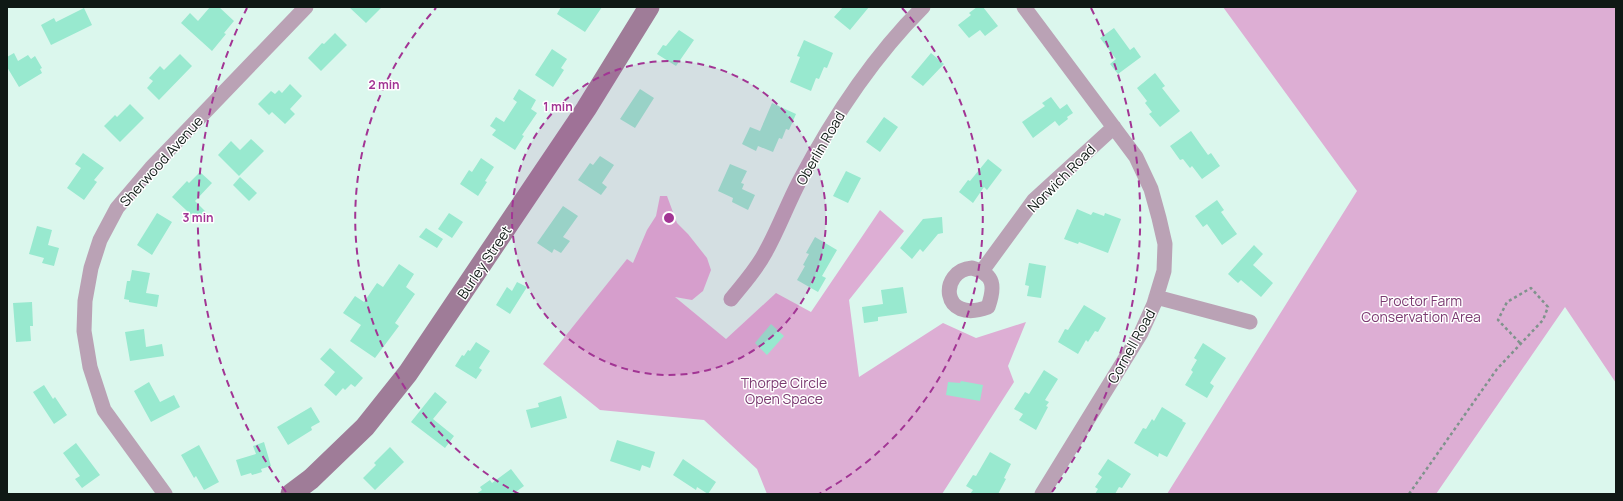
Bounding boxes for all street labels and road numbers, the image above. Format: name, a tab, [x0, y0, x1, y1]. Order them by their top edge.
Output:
street label: Oberlin Road	[791, 108, 849, 188]
street label: Sherwood Avenue	[115, 111, 207, 211]
street label: Norwich Road	[1023, 140, 1099, 216]
street label: Burley Street	[452, 221, 516, 302]
street label: Cornell Road	[1103, 305, 1159, 387]

